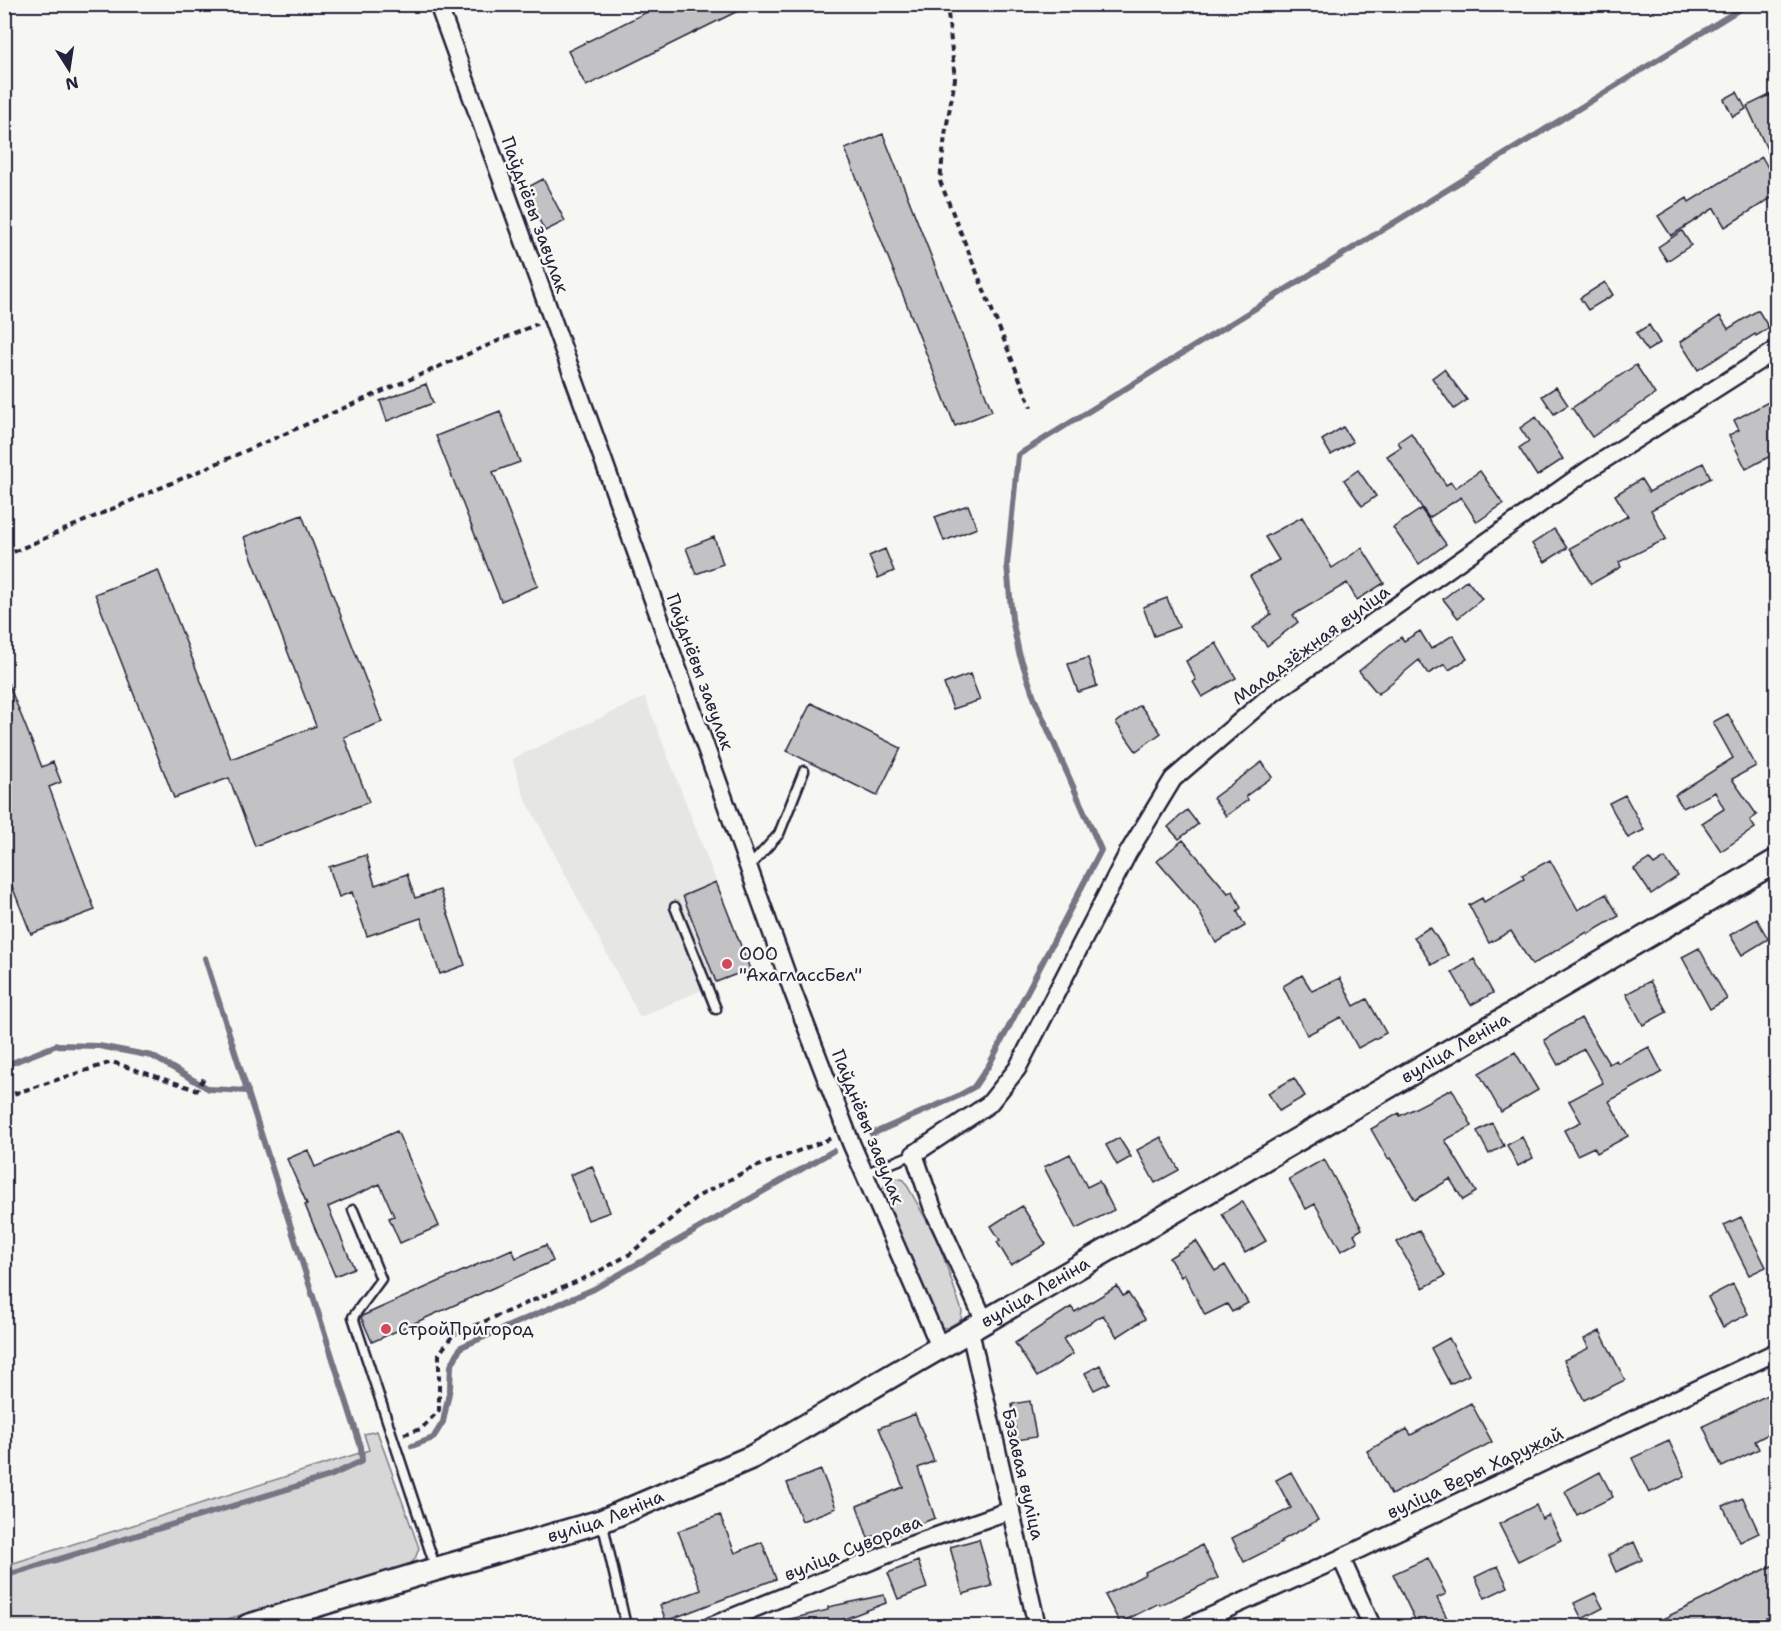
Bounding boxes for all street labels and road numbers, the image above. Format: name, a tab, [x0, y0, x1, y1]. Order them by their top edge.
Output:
street label: Паўднёвы завулак	[495, 133, 575, 297]
street label: Маладзёжная вуліца	[1227, 580, 1395, 710]
street label: Паўднёвы завулак	[660, 590, 740, 754]
street label: вуліца Леніна	[1396, 1007, 1514, 1089]
street label: Паўднёвы завулак	[826, 1046, 910, 1208]
street label: вуліца Леніна	[976, 1251, 1094, 1333]
street label: Бэзавая вуліца	[996, 1406, 1050, 1542]
street label: вуліца Веры Харужай	[1383, 1421, 1567, 1524]
street label: вуліца Леніна	[545, 1484, 667, 1548]
street label: вуліца Суворава	[781, 1509, 925, 1587]

